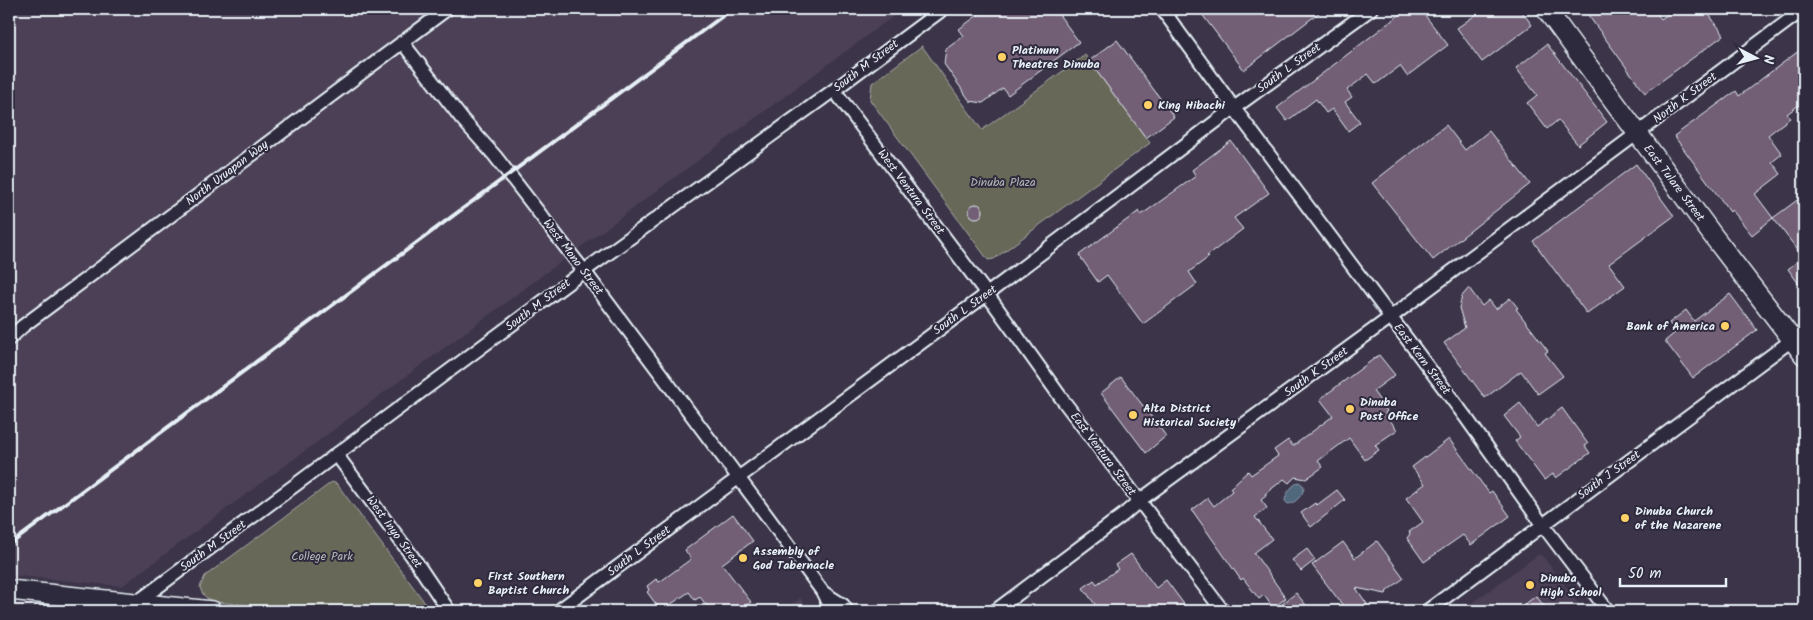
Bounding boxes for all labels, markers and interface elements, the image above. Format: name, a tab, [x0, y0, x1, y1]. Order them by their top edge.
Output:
north arrow	[1730, 32, 1780, 82]
street label: South M Street	[829, 35, 903, 97]
street label: South L Street	[1253, 38, 1325, 98]
place label: Platinum Theatres Dinuba	[1012, 41, 1100, 74]
marker: Platinum Theatres Dinuba	[996, 51, 1008, 63]
text: N	[1757, 54, 1779, 65]
street label: North K Street	[1649, 67, 1721, 128]
place label: King Hibachi	[1158, 96, 1226, 115]
marker: King Hibachi	[1142, 99, 1154, 111]
street label: North Uruapan Way	[182, 135, 273, 210]
street label: East Tulare Street	[1639, 140, 1710, 226]
street label: West Ventura Street	[872, 145, 950, 239]
park label: Dinuba Plaza	[970, 173, 1036, 192]
street label: West Mono Street	[538, 215, 608, 299]
street label: South M Street	[501, 274, 575, 336]
street label: South L Street	[929, 280, 1001, 340]
place label: Bank of America	[1626, 317, 1715, 336]
street label: East Kern Street	[1389, 319, 1455, 399]
marker: Bank of America	[1719, 320, 1731, 332]
street label: South K Street	[1280, 342, 1353, 402]
place label: Dinuba Post Office	[1360, 393, 1418, 426]
place label: Alta District Historical Society	[1143, 399, 1237, 432]
marker: Dinuba Post Office	[1344, 403, 1356, 415]
street label: East Ventura Street	[1065, 408, 1141, 500]
marker: Alta District Historical Society	[1127, 409, 1139, 421]
street label: South J Street	[1573, 445, 1645, 505]
street label: West Inyo Street	[361, 492, 427, 573]
place label: Dinuba Church of the Nazarene	[1635, 502, 1721, 535]
marker: Dinuba Church of the Nazarene	[1619, 512, 1631, 524]
street label: South M Street	[176, 515, 250, 577]
street label: South L Street	[603, 521, 675, 581]
place label: Assembly of God Tabernacle	[753, 542, 834, 575]
park label: College Park	[291, 547, 353, 566]
marker: Assembly of God Tabernacle	[737, 552, 749, 564]
scale bar	[1620, 555, 1727, 587]
text: 50 m	[1628, 562, 1662, 586]
place label: First Southern Baptist Church	[488, 567, 569, 600]
place label: Dinuba High School	[1540, 569, 1602, 602]
marker: First Southern Baptist Church	[472, 577, 484, 589]
marker: Dinuba High School	[1524, 579, 1536, 591]

